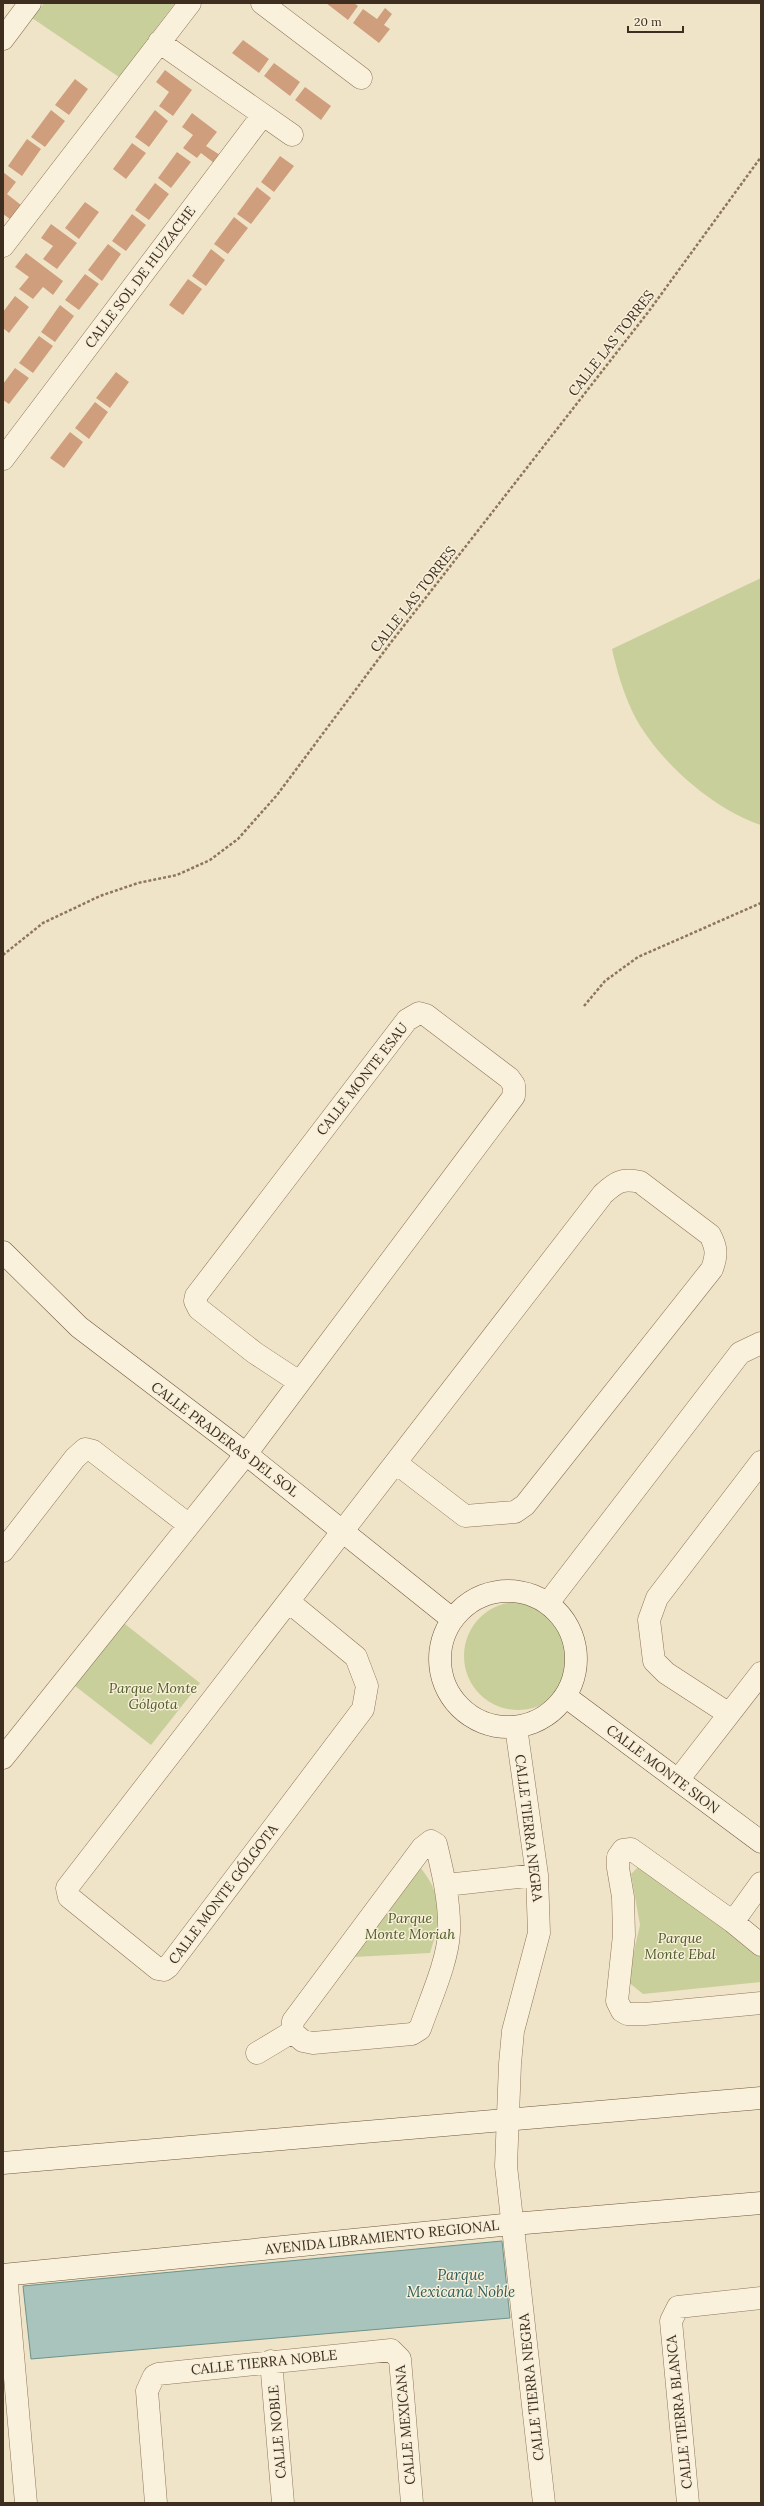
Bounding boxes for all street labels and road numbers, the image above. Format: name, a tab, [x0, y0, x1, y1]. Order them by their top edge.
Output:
street label: CALLE SOL DE HUIZACHE	[81, 202, 199, 352]
street label: CALLE LAS TORRES	[564, 286, 658, 400]
street label: CALLE LAS TORRES	[366, 542, 460, 656]
street label: CALLE MONTE ESAU	[312, 1019, 412, 1139]
street label: CALLE PRADERAS DEL SOL	[148, 1378, 302, 1500]
street label: CALLE MONTE SION	[603, 1721, 723, 1818]
street label: CALLE TIERRA NEGRA	[511, 1753, 547, 1903]
street label: CALLE MONTE GÓLGOTA	[164, 1820, 282, 1968]
street label: AVENIDA LIBRAMIENTO REGIONAL	[263, 2216, 500, 2258]
street label: CALLE TIERRA NEGRA	[514, 2312, 548, 2462]
street label: CALLE TIERRA BLANCA	[662, 2334, 696, 2490]
street label: CALLE TIERRA NOBLE	[190, 2345, 338, 2379]
street label: CALLE MEXICANA	[391, 2364, 419, 2486]
street label: CALLE NOBLE	[264, 2384, 290, 2480]

